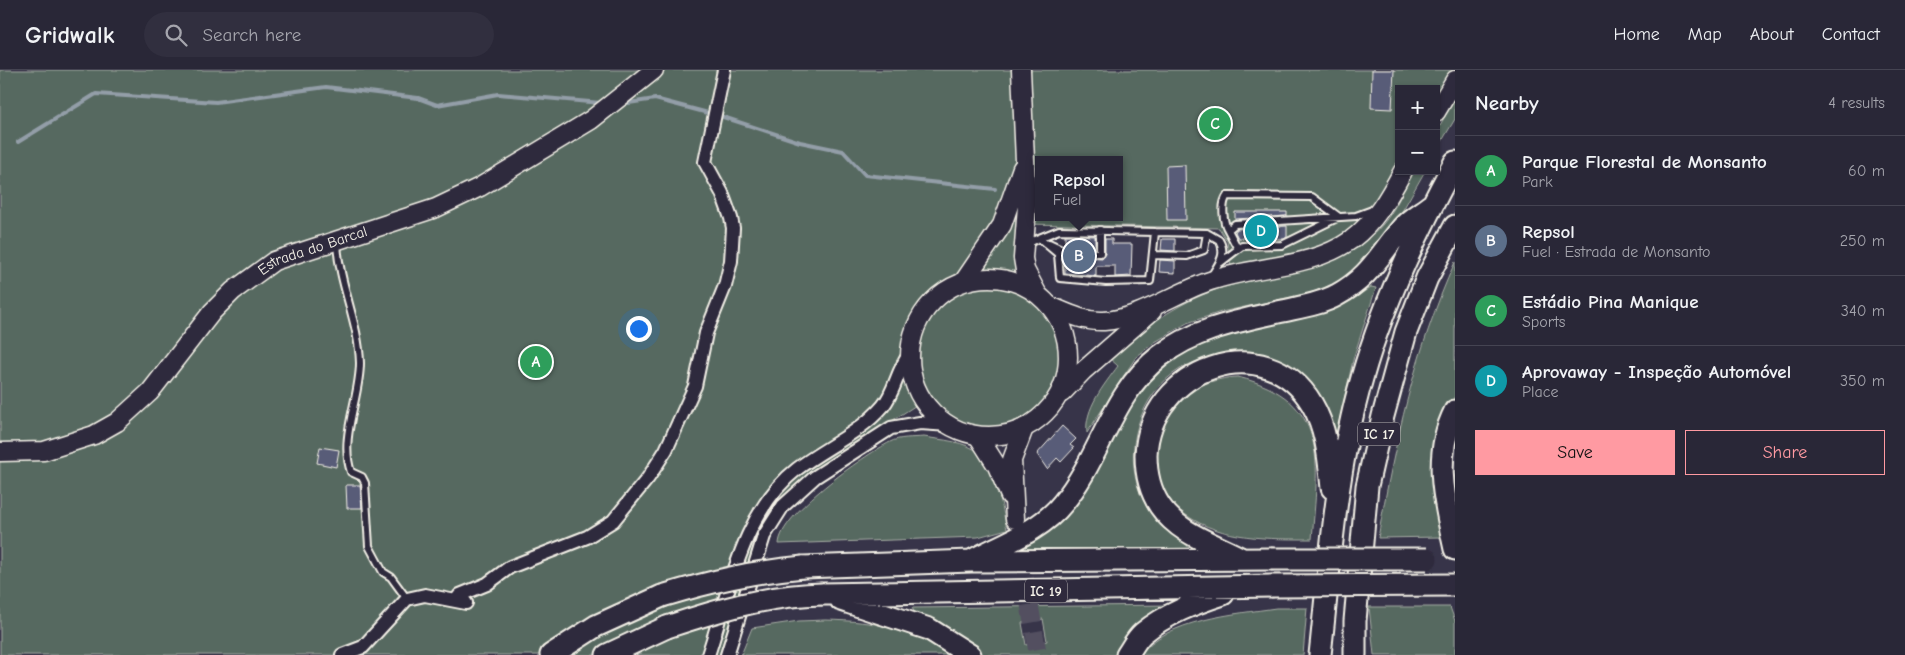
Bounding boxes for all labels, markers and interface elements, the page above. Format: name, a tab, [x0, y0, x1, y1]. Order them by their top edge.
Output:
search box	[144, 12, 494, 57]
text: Gridwalk	[25, 21, 114, 49]
icon: search	[162, 21, 190, 49]
text: Search here	[202, 24, 301, 46]
text: Home	[1613, 24, 1660, 45]
text: Map	[1688, 24, 1722, 45]
text: About	[1750, 24, 1794, 45]
text: Contact	[1822, 24, 1880, 45]
map controls	[1395, 85, 1440, 175]
button: +	[1395, 85, 1440, 130]
text: Nearby	[1475, 91, 1539, 115]
text: 4 results	[1828, 94, 1885, 112]
pin: C	[1199, 105, 1231, 143]
button: −	[1395, 130, 1440, 175]
text: Parque Florestal de Monsanto	[1522, 151, 1767, 173]
popup	[1035, 156, 1123, 221]
text: A	[1487, 162, 1495, 180]
text: 60 m	[1848, 162, 1885, 180]
text: Repsol	[1053, 169, 1105, 191]
text: Park	[1522, 173, 1553, 191]
text: Fuel	[1053, 191, 1082, 209]
pin: D	[1245, 212, 1277, 250]
text: Repsol	[1522, 221, 1575, 243]
street label: Estrada do Barcal	[254, 222, 369, 279]
text: B	[1486, 232, 1496, 250]
text: 250 m	[1840, 232, 1885, 250]
pin: B	[1063, 237, 1095, 275]
text: Fuel · Estrada de Monsanto	[1522, 243, 1711, 261]
text: Estádio Pina Manique	[1522, 291, 1699, 313]
text: C	[1486, 302, 1496, 320]
text: 340 m	[1841, 302, 1885, 320]
text: Sports	[1522, 313, 1565, 331]
your location	[626, 316, 652, 342]
pin: A	[520, 343, 552, 381]
text: Aprovaway - Inspeção Automóvel	[1522, 361, 1791, 383]
text: D	[1486, 372, 1496, 390]
text: 350 m	[1840, 372, 1885, 390]
text: Place	[1522, 383, 1558, 401]
road number: IC 17	[1358, 422, 1400, 446]
button: Save	[1475, 430, 1675, 475]
button: Share	[1685, 430, 1885, 475]
road number: IC 19	[1025, 580, 1067, 602]

